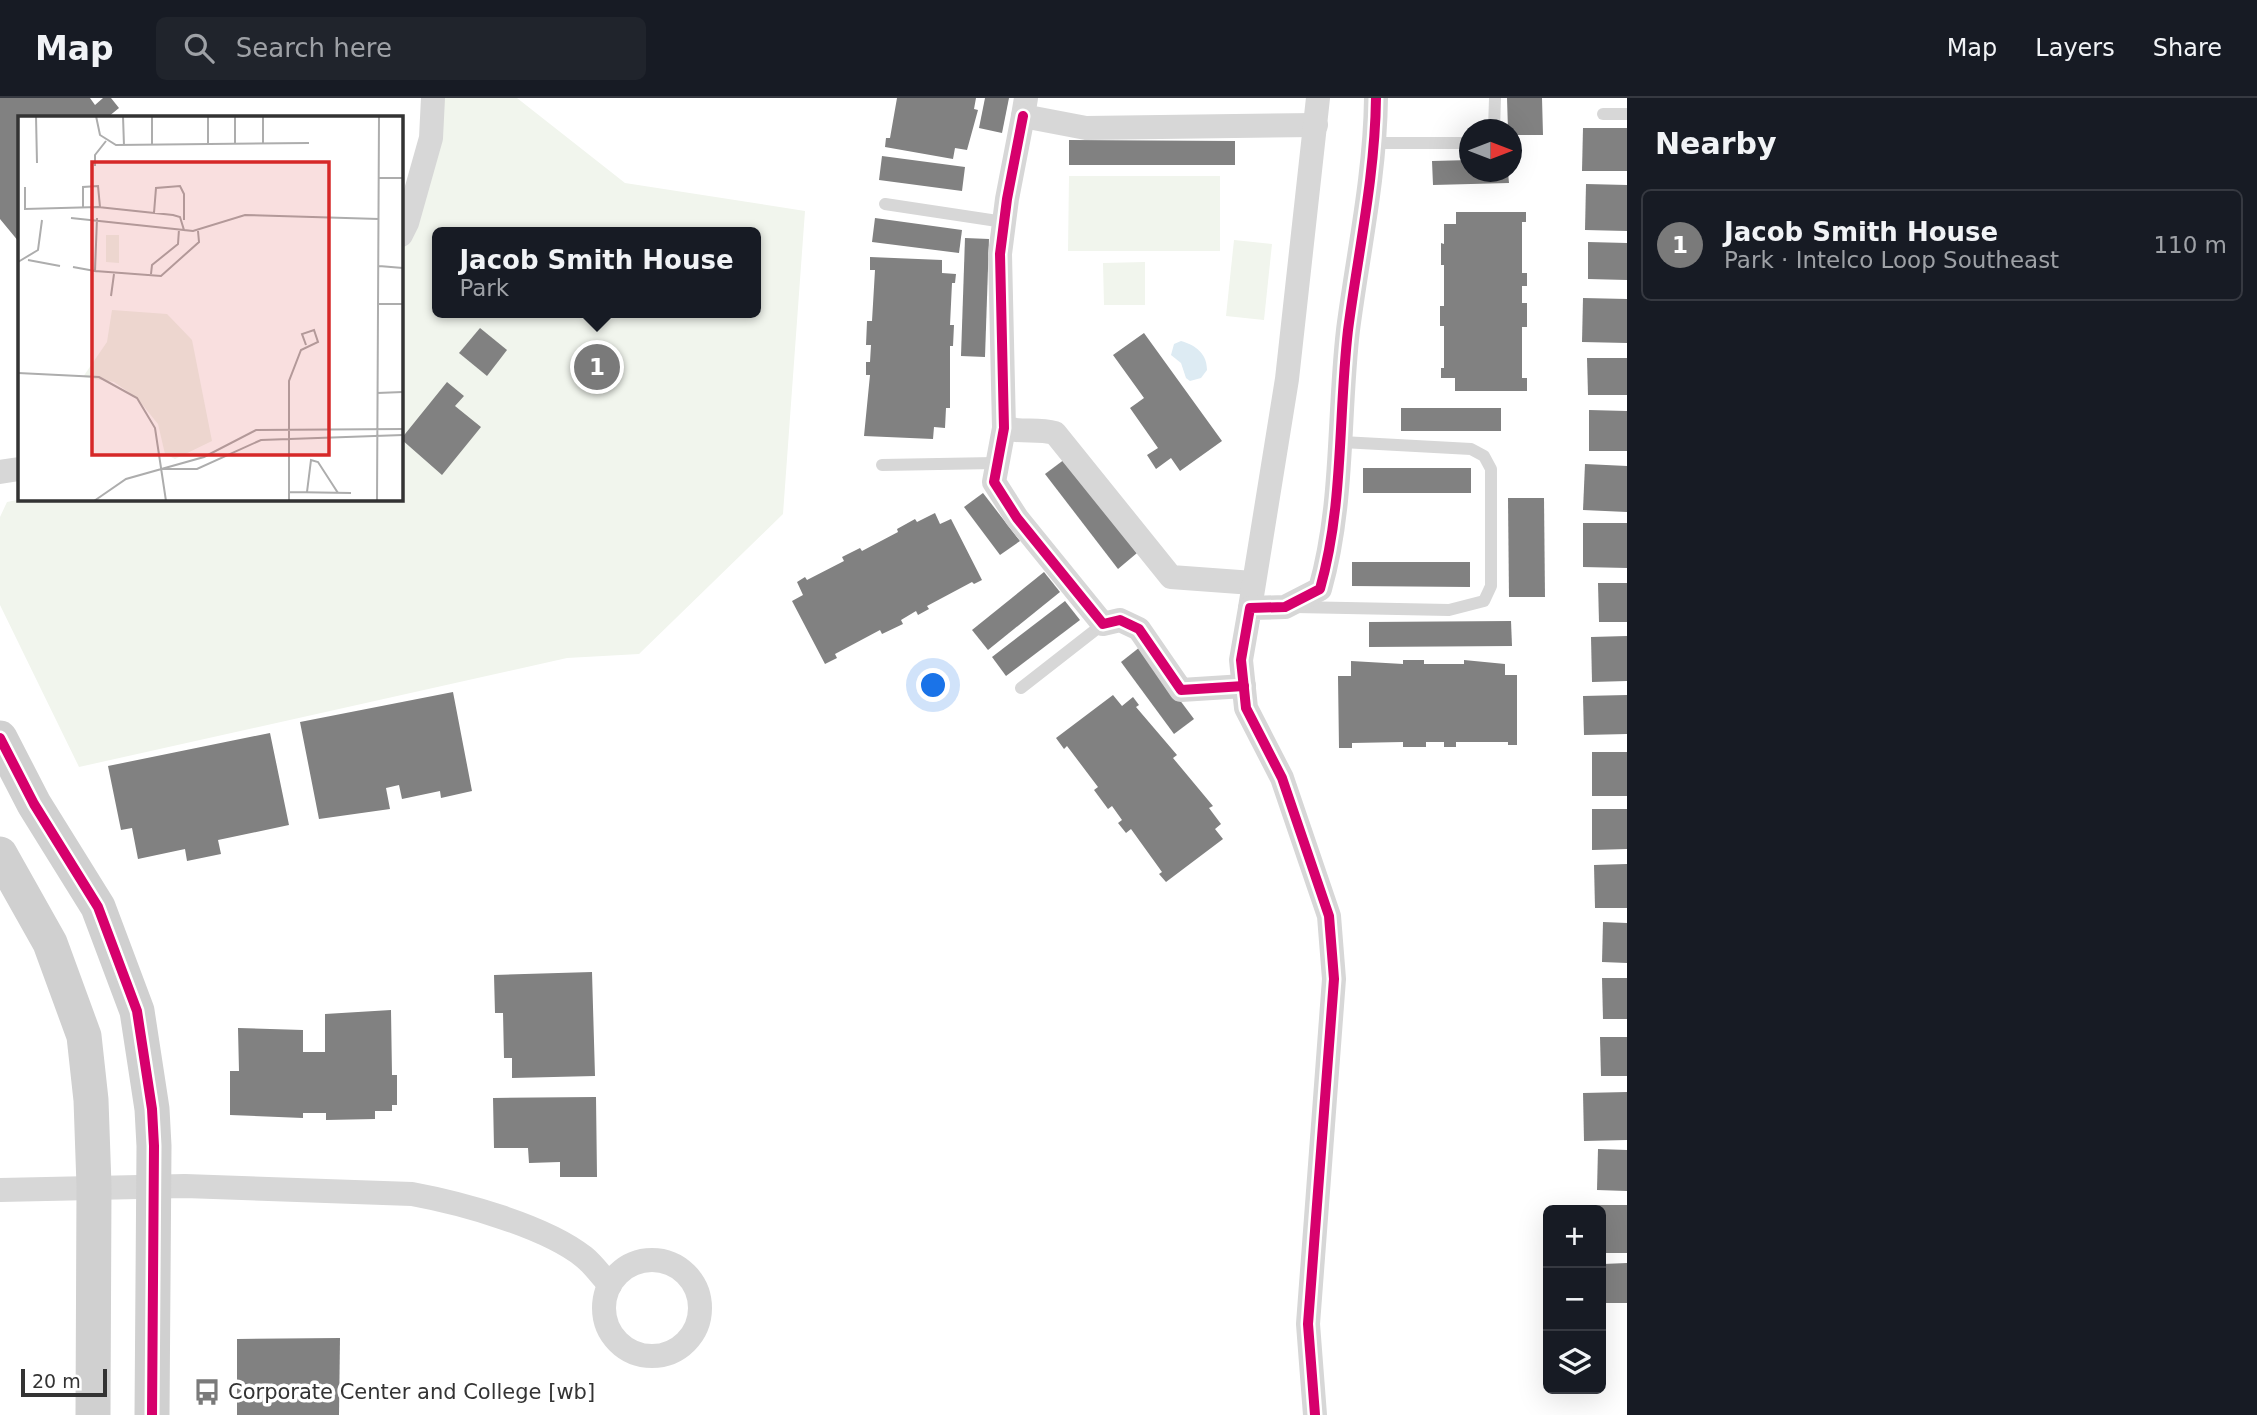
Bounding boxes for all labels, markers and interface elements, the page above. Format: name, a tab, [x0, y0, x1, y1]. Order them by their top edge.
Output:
search box	[156, 17, 646, 80]
text: Map	[35, 29, 114, 68]
icon: search	[180, 29, 218, 67]
text: Search here	[236, 33, 392, 63]
text: Map	[1947, 34, 1997, 62]
text: Layers	[2035, 34, 2115, 62]
text: Share	[2153, 34, 2222, 62]
inset map	[18, 116, 402, 500]
north arrow	[1459, 119, 1522, 182]
text: Nearby	[1655, 126, 1777, 161]
text: Jacob Smith House	[1724, 217, 1998, 247]
popup	[432, 227, 761, 318]
text: 1	[1672, 232, 1688, 258]
text: 110 m	[2153, 232, 2227, 258]
text: Jacob Smith House	[459, 245, 734, 275]
text: Park · Intelco Loop Southeast	[1724, 247, 2059, 273]
text: Park	[459, 275, 509, 301]
pin: 1	[574, 341, 620, 393]
your location	[916, 668, 950, 702]
map controls	[1543, 1205, 1606, 1394]
button: +	[1543, 1205, 1606, 1268]
button: −	[1543, 1268, 1606, 1331]
button: layers	[1543, 1331, 1606, 1394]
scale bar	[21, 1366, 107, 1398]
text: 20 m	[32, 1370, 81, 1392]
bus stop icon: Corporate Center and College [wb]	[192, 1377, 222, 1407]
place label: Corporate Center and College [wb]	[228, 1380, 595, 1404]

